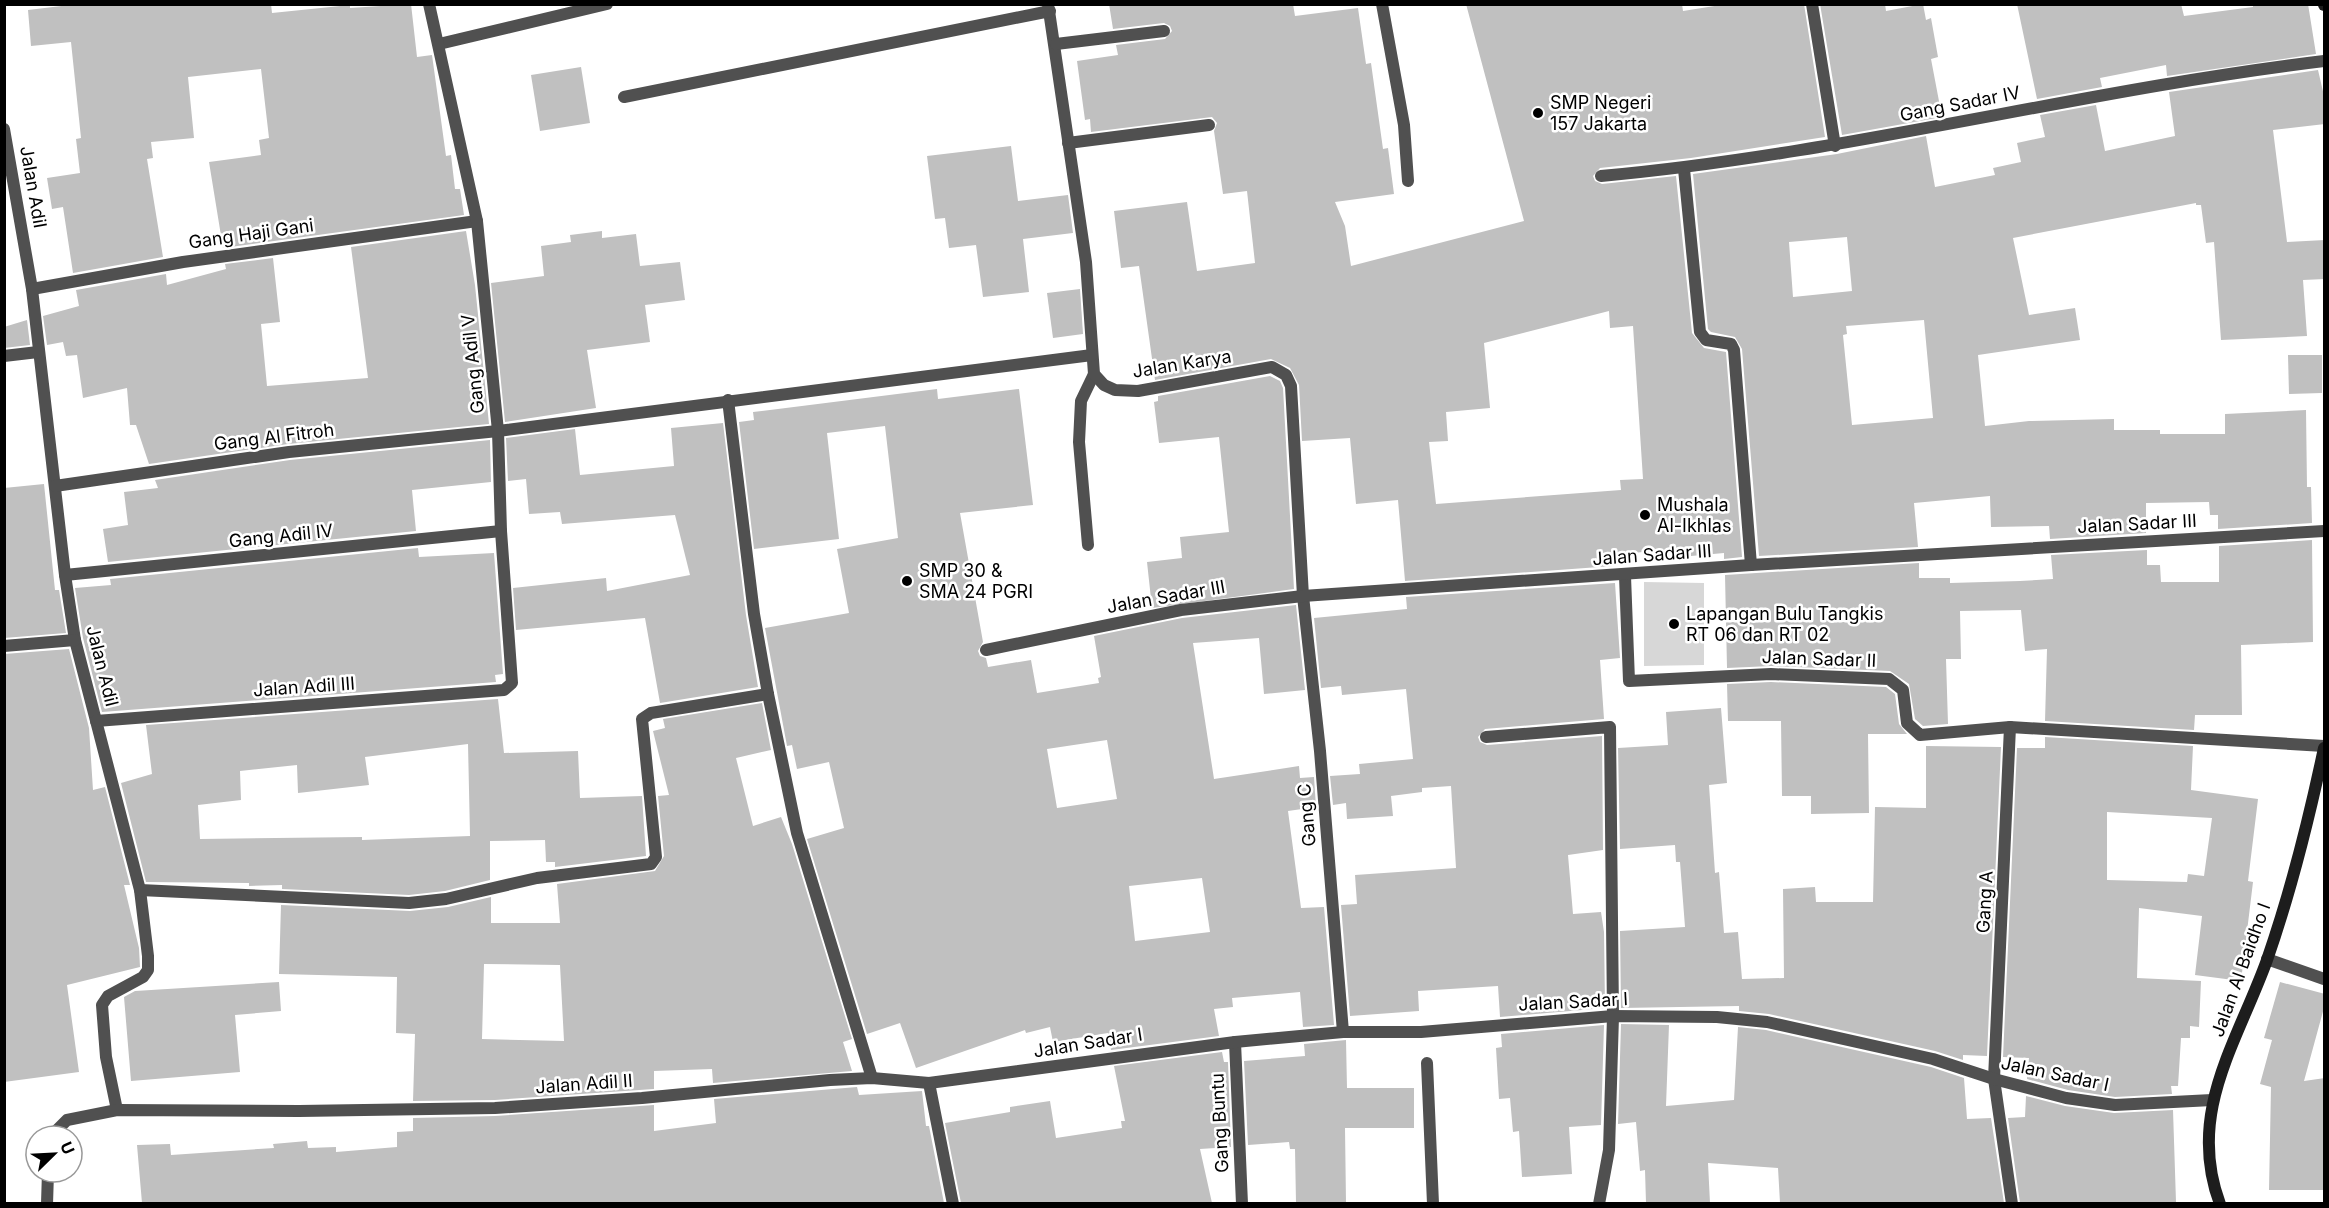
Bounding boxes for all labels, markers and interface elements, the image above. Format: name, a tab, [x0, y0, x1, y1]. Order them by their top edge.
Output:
street label: Gang Sadar IV	[1898, 82, 2022, 125]
place label: SMP Negeri 157 Jakarta	[1550, 92, 1651, 134]
marker: SMP Negeri 157 Jakarta	[1531, 106, 1545, 120]
street label: Jalan Adil	[16, 144, 51, 229]
street label: Gang Haji Gani	[187, 214, 315, 253]
street label: Gang Adil V	[457, 313, 488, 415]
street label: Jalan Karya	[1131, 345, 1233, 382]
street label: Gang Al Fitroh	[213, 419, 335, 454]
place label: Mushala Al-Ikhlas	[1657, 494, 1731, 536]
marker: Mushala Al-Ikhlas	[1638, 508, 1652, 522]
street label: Jalan Sadar III	[2077, 510, 2197, 537]
street label: Gang Adil IV	[228, 520, 334, 551]
street label: Jalan Sadar III	[1592, 540, 1712, 569]
place label: SMP 30 & SMA 24 PGRI	[919, 560, 1033, 602]
marker: SMP 30 & SMA 24 PGRI	[900, 574, 914, 588]
street label: Jalan Sadar III	[1105, 576, 1227, 617]
place label: Lapangan Bulu Tangkis RT 06 dan RT 02	[1686, 603, 1883, 645]
marker: Lapangan Bulu Tangkis RT 06 dan RT 02	[1667, 617, 1681, 631]
street label: Jalan Adil	[82, 623, 123, 709]
street label: Jalan Sadar II	[1761, 646, 1877, 671]
street label: Jalan Adil III	[252, 672, 356, 701]
street label: Gang C	[1293, 783, 1320, 848]
street label: Gang A	[1972, 870, 1997, 934]
street label: Jalan Al Baidho I	[2207, 900, 2275, 1040]
street label: Jalan Sadar I	[1517, 988, 1628, 1015]
street label: Jalan Sadar I	[1032, 1024, 1144, 1061]
street label: Jalan Sadar I	[1999, 1052, 2111, 1095]
street label: Jalan Adil II	[535, 1070, 633, 1097]
street label: Gang Buntu	[1206, 1073, 1233, 1173]
north arrow	[24, 1124, 84, 1184]
text: U	[56, 1138, 79, 1157]

